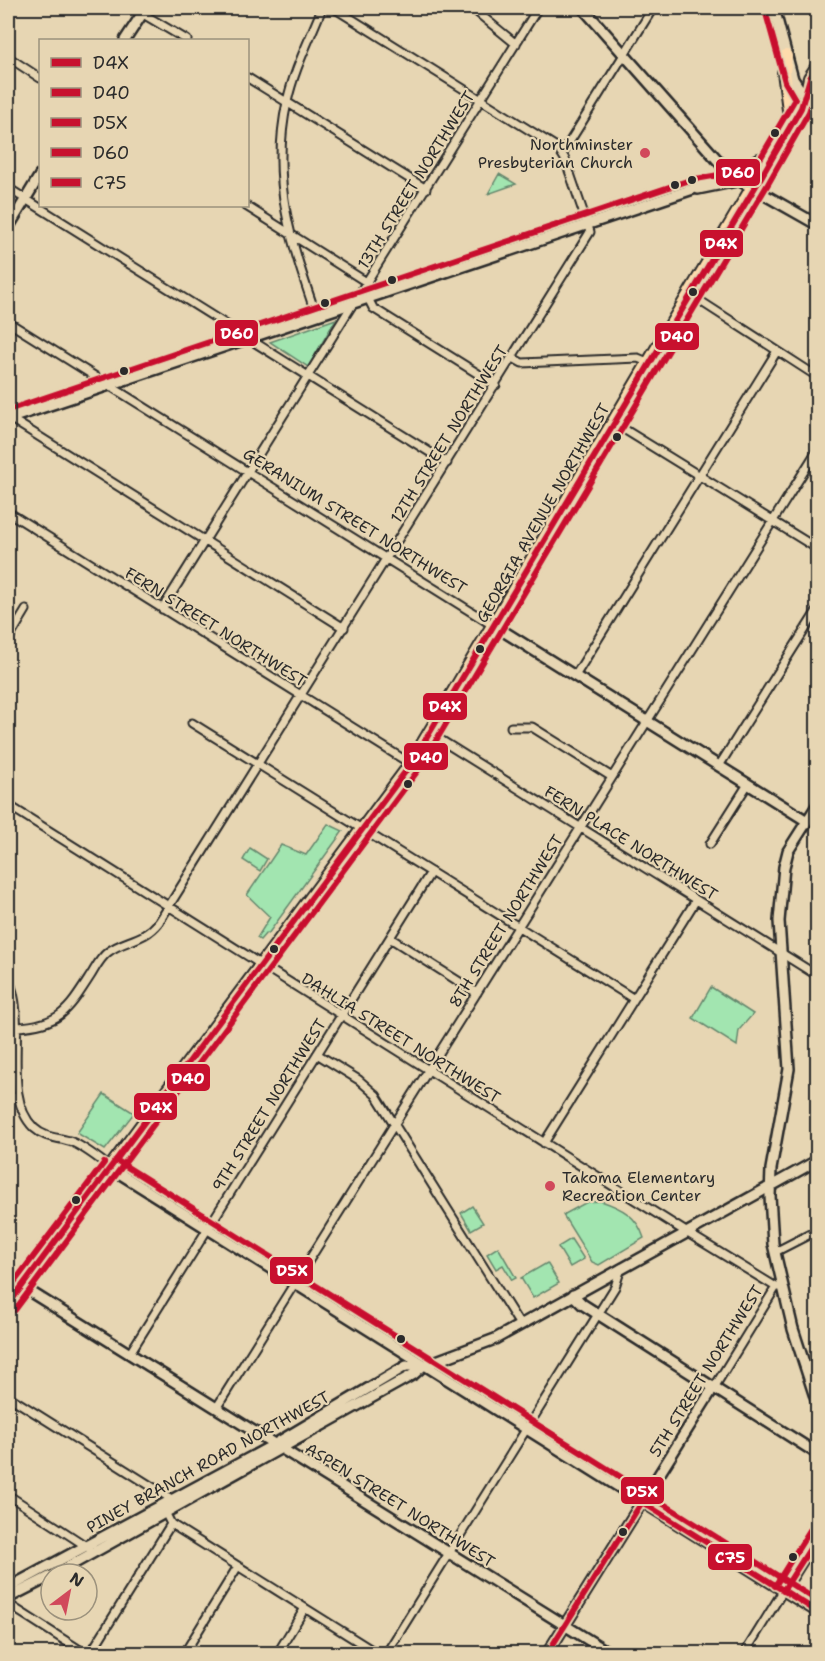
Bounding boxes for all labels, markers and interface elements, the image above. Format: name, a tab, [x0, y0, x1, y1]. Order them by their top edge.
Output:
legend	[39, 39, 249, 207]
text: D4X	[93, 51, 129, 75]
text: D40	[93, 81, 130, 105]
street label: 13TH STREET NORTHWEST	[353, 87, 480, 273]
text: D5X	[93, 111, 128, 135]
unlabelled marker	[769, 127, 781, 139]
place label: Northminster Presbyterian Church	[478, 134, 633, 173]
text: D60	[93, 141, 129, 165]
marker: Northminster Presbyterian Church	[638, 146, 652, 160]
line badge: D60	[715, 158, 761, 187]
text: D60	[721, 162, 755, 183]
text: C75	[93, 171, 127, 195]
unlabelled marker	[686, 174, 698, 186]
unlabelled marker	[669, 179, 681, 191]
line badge: D4X	[699, 229, 744, 258]
text: D4X	[705, 233, 738, 254]
unlabelled marker	[386, 274, 398, 286]
unlabelled marker	[687, 286, 699, 298]
unlabelled marker	[319, 297, 331, 309]
line badge: D60	[214, 319, 259, 347]
line badge: D40	[654, 322, 700, 351]
text: D60	[220, 323, 254, 344]
text: D40	[660, 326, 694, 347]
street label: 12TH STREET NORTHWEST	[386, 341, 512, 527]
unlabelled marker	[118, 365, 130, 377]
street label: GEORGIA AVENUE NORTHWEST	[471, 399, 615, 626]
unlabelled marker	[611, 431, 623, 443]
street label: GERANIUM STREET NORTHWEST	[239, 443, 471, 599]
street label: FERN STREET NORTHWEST	[121, 562, 311, 692]
unlabelled marker	[474, 643, 486, 655]
line badge: D4X	[422, 692, 468, 721]
text: D4X	[429, 696, 462, 717]
line badge: D40	[403, 742, 449, 771]
text: D40	[409, 747, 443, 768]
unlabelled marker	[402, 778, 414, 790]
street label: FERN PLACE NORTHWEST	[540, 781, 722, 905]
street label: 8TH STREET NORTHWEST	[444, 831, 568, 1011]
unlabelled marker	[268, 943, 280, 955]
street label: DAHLIA STREET NORTHWEST	[298, 968, 505, 1108]
street label: 9TH STREET NORTHWEST	[207, 1014, 331, 1195]
line badge: D40	[166, 1063, 211, 1092]
text: D40	[171, 1068, 205, 1089]
line badge: D4X	[133, 1092, 178, 1121]
text: D4X	[140, 1097, 173, 1118]
place label: Takoma Elementary Recreation Center	[562, 1167, 715, 1206]
marker: Takoma Elementary Recreation Center	[543, 1179, 557, 1193]
unlabelled marker	[70, 1194, 82, 1206]
line badge: D5X	[269, 1256, 314, 1285]
text: D5X	[276, 1260, 308, 1281]
street label: 5TH STREET NORTHWEST	[644, 1281, 768, 1461]
unlabelled marker	[395, 1333, 407, 1345]
street label: PINEY BRANCH ROAD NORTHWEST	[83, 1386, 333, 1538]
street label: ASPEN STREET NORTHWEST	[301, 1438, 499, 1572]
line badge: D5X	[620, 1476, 665, 1505]
text: D5X	[626, 1481, 658, 1502]
unlabelled marker	[617, 1526, 629, 1538]
line badge: C75	[707, 1543, 753, 1571]
text: C75	[715, 1547, 745, 1568]
unlabelled marker	[787, 1551, 799, 1563]
north arrow	[39, 1562, 99, 1622]
text: N	[66, 1567, 88, 1592]

